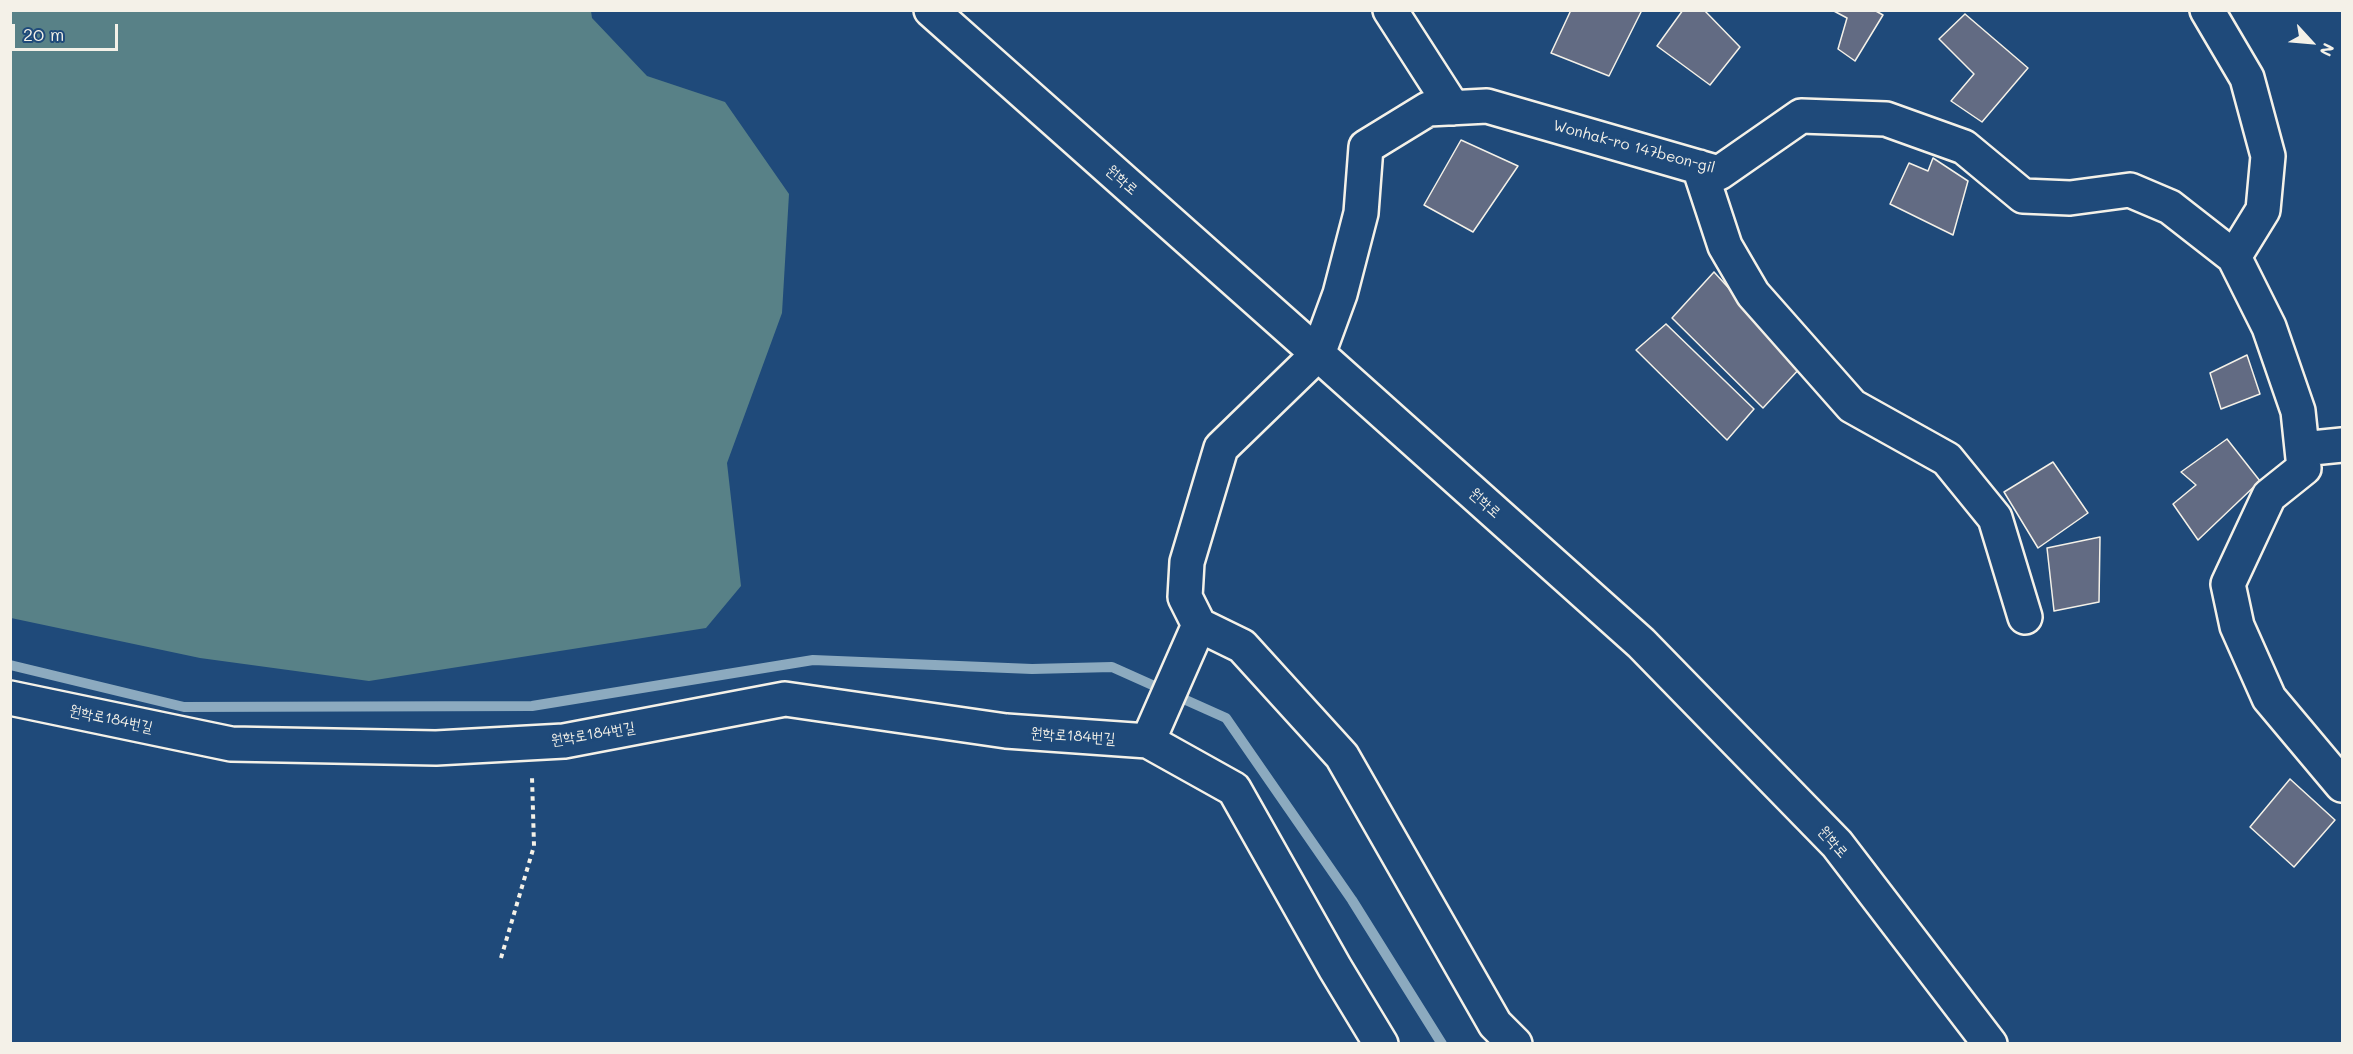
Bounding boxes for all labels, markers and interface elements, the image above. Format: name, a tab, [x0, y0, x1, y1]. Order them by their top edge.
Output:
scale bar	[15, 12, 122, 50]
north arrow	[2281, 12, 2341, 72]
text: 20 m	[23, 22, 64, 46]
text: N	[2316, 40, 2340, 60]
street label: Wonhak-ro 147beon-gil	[1551, 117, 1717, 177]
street label: 원학로	[1102, 161, 1142, 199]
street label: 원학로	[1466, 484, 1504, 522]
street label: 원학로184번길	[68, 701, 154, 737]
street label: 원학로184번길	[550, 718, 636, 750]
street label: 원학로184번길	[1030, 724, 1116, 748]
street label: 원학로	[1814, 822, 1852, 862]

